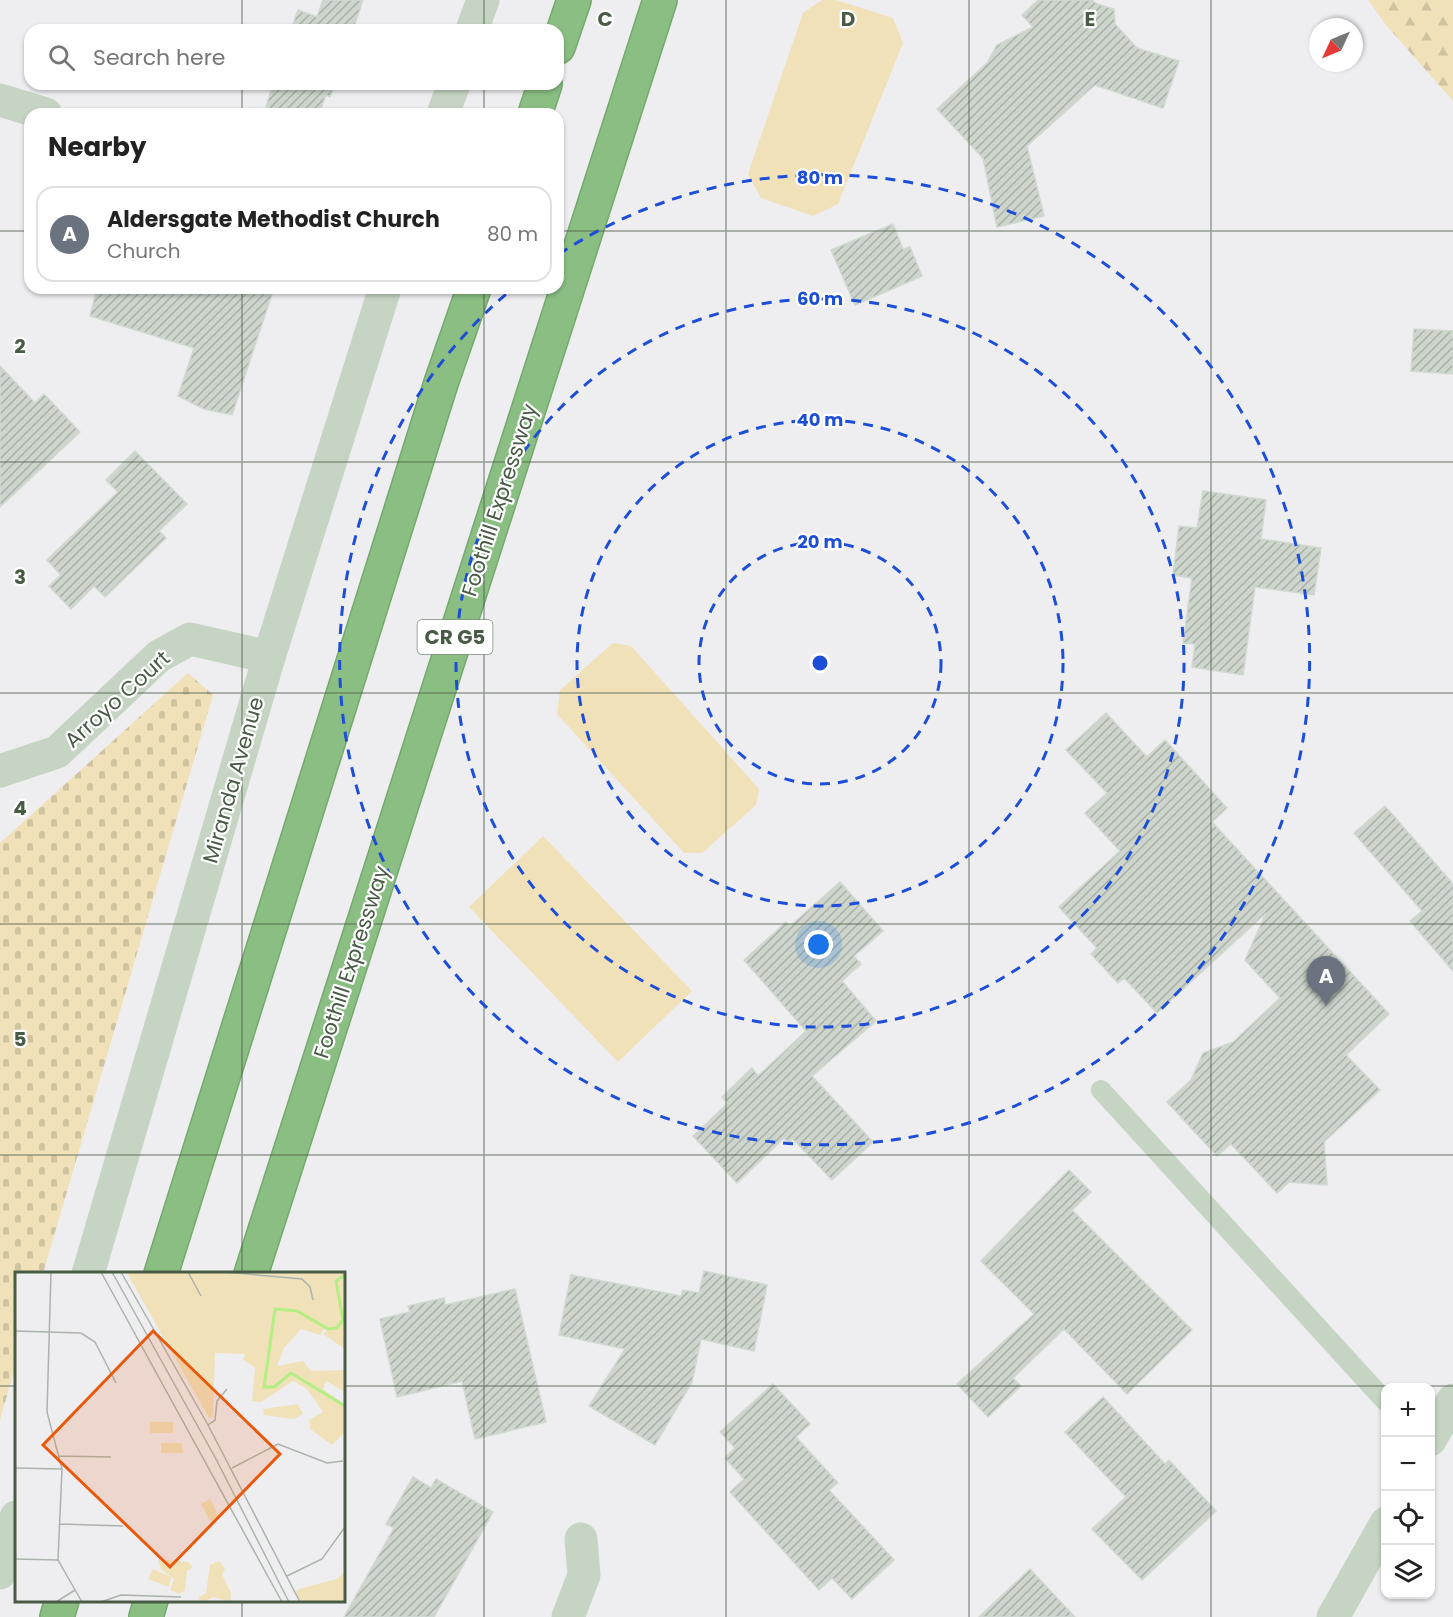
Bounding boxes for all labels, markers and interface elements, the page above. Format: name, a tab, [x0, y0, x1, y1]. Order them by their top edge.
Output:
text: C	[597, 5, 613, 33]
text: D	[841, 5, 855, 33]
text: E	[1085, 5, 1095, 33]
north arrow	[1309, 18, 1363, 72]
search box	[24, 24, 564, 90]
icon: search	[45, 41, 78, 74]
text: Search here	[93, 42, 226, 73]
text: Nearby	[48, 129, 146, 165]
text: 80 m	[797, 165, 843, 190]
text: Aldersgate Methodist Church	[107, 204, 440, 235]
text: A	[62, 220, 77, 248]
text: 80 m	[487, 220, 538, 248]
text: Church	[107, 237, 180, 265]
text: 60 m	[797, 286, 843, 311]
text: 2	[14, 332, 26, 360]
street label: Foothill Expressway	[454, 400, 544, 600]
text: 40 m	[797, 407, 843, 432]
text: 20 m	[798, 529, 842, 554]
text: 3	[14, 563, 26, 591]
road number: CR G5	[418, 620, 492, 654]
street label: Arroyo Court	[58, 644, 176, 754]
centre of rings	[810, 653, 830, 673]
street label: Miranda Avenue	[195, 694, 271, 866]
text: 4	[13, 794, 27, 822]
street label: Foothill Expressway	[306, 862, 396, 1062]
your location	[804, 930, 833, 959]
pin: A	[1306, 956, 1346, 1006]
text: 5	[14, 1025, 27, 1053]
inset map	[15, 1272, 345, 1602]
map controls	[1381, 1383, 1435, 1599]
button: +	[1381, 1383, 1435, 1437]
button: −	[1381, 1437, 1435, 1491]
button: locate	[1381, 1491, 1435, 1545]
button: layers	[1381, 1545, 1435, 1599]

